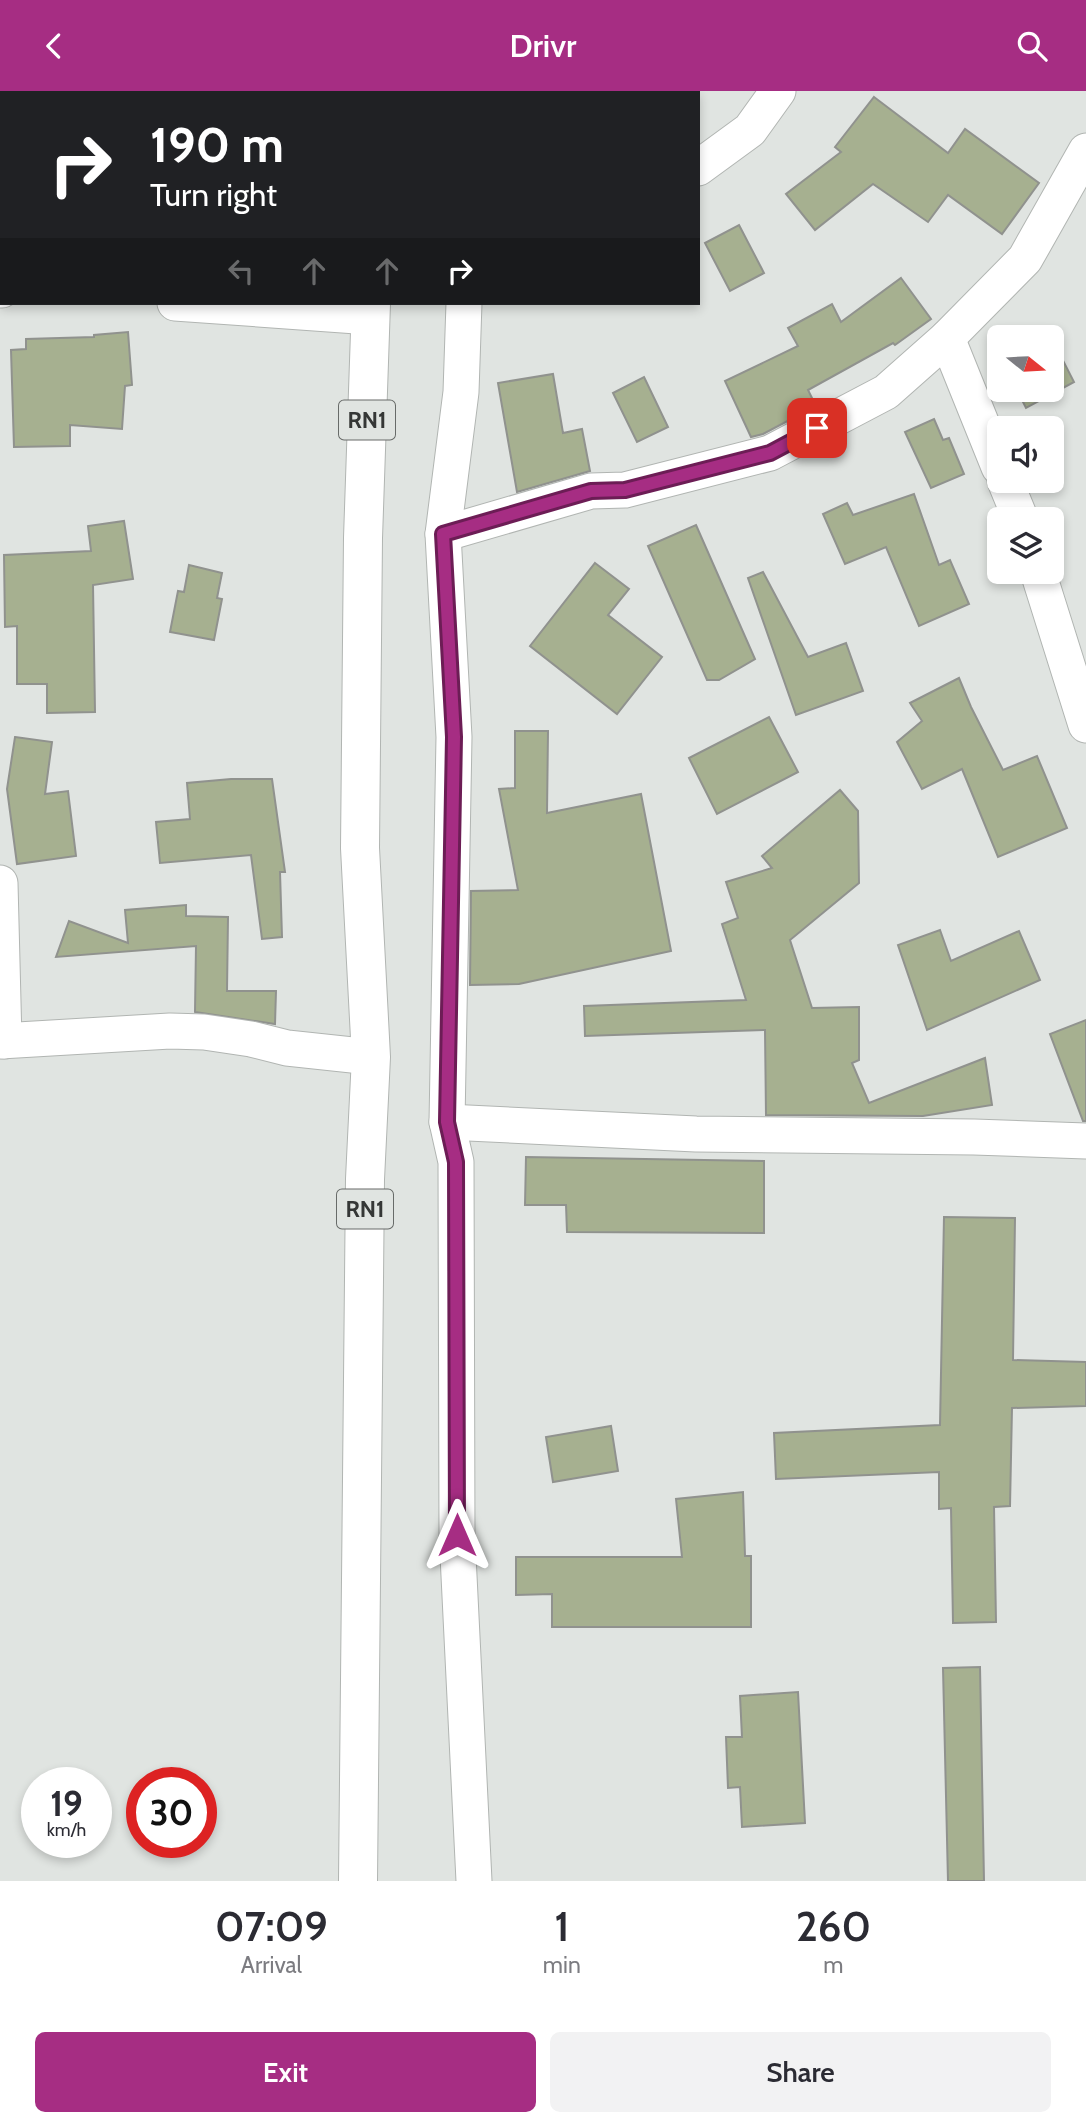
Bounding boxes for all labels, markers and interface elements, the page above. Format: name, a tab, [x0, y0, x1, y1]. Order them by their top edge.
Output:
text: Drivr	[510, 26, 576, 65]
icon: back	[35, 27, 73, 65]
icon: search	[1013, 27, 1051, 65]
text: 190 m	[150, 115, 284, 174]
icon: right	[35, 119, 126, 210]
text: Turn right	[150, 175, 277, 214]
icon: left	[222, 252, 260, 290]
icon: ahead	[295, 252, 333, 290]
icon: ahead	[368, 252, 406, 290]
icon: right	[441, 252, 479, 290]
north arrow	[987, 325, 1064, 403]
map controls	[987, 325, 1064, 584]
pin	[787, 398, 847, 458]
road number: RN1	[339, 401, 395, 439]
icon: arrive	[798, 409, 836, 447]
button: sound	[987, 416, 1064, 493]
button: layers	[987, 507, 1064, 584]
road number: RN1	[337, 1189, 393, 1229]
position arrow	[420, 1498, 494, 1572]
speed limit sign: 30	[126, 1767, 217, 1858]
text: 19	[50, 1782, 83, 1825]
text: km/h	[47, 1819, 86, 1841]
text: 07:09	[215, 1900, 328, 1952]
text: 1	[554, 1900, 569, 1952]
text: 260	[796, 1900, 871, 1952]
text: Arrival	[241, 1951, 302, 1979]
text: min	[543, 1951, 581, 1979]
text: m	[823, 1951, 843, 1979]
button: Exit	[35, 2032, 536, 2112]
button: Share	[550, 2032, 1051, 2112]

